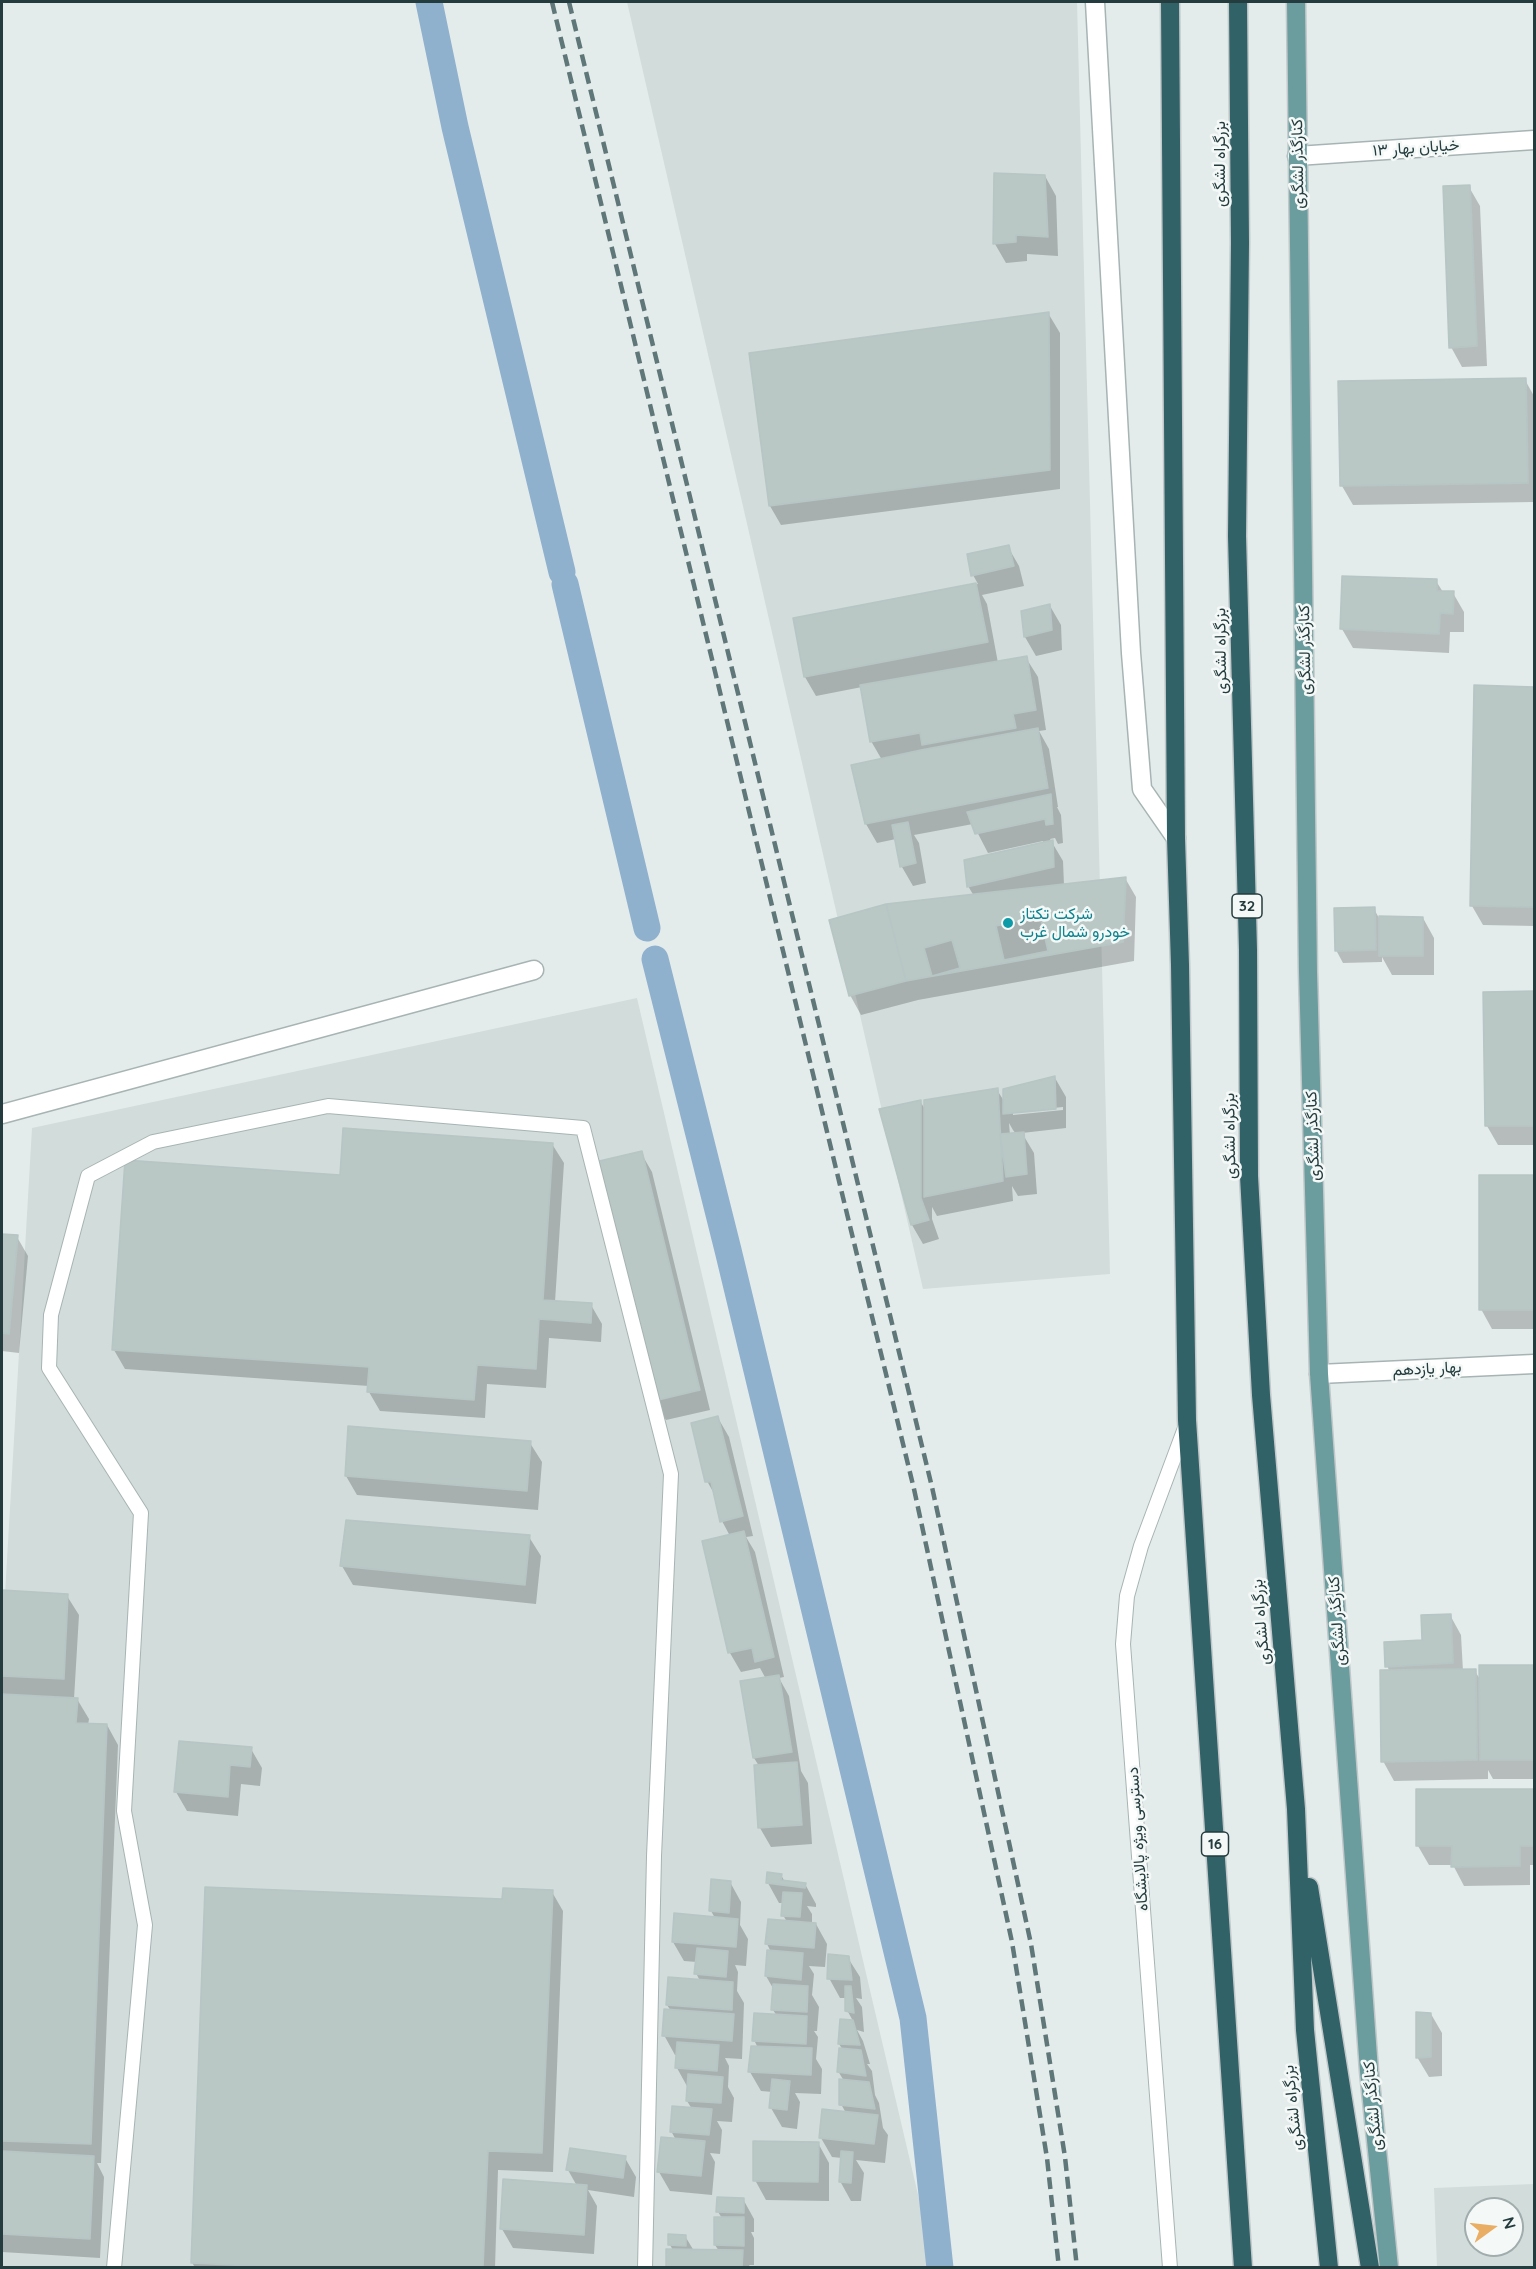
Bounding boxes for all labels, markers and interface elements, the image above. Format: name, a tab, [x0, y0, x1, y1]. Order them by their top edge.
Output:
street label: کنارگذر لشگری	[1288, 119, 1308, 209]
street label: بزرگراه لشگری	[1210, 121, 1230, 207]
street label: خیابان بهار ۱۳	[1372, 135, 1460, 161]
street label: کنارگذر لشگری	[1295, 605, 1315, 695]
street label: بزرگراه لشگری	[1211, 608, 1231, 694]
road number: 32	[1232, 894, 1262, 918]
place label: شرکت تکتاز خودرو شمال غرب	[1020, 904, 1130, 942]
marker: شرکت تکتاز خودرو شمال غرب	[1001, 916, 1015, 930]
street label: کنارگذر لشگری	[1302, 1091, 1324, 1181]
street label: بزرگراه لشگری	[1220, 1093, 1240, 1179]
street label: بهار یازدهم	[1392, 1358, 1462, 1380]
street label: کنارگذر لشگری	[1324, 1575, 1350, 1667]
street label: بزرگراه لشگری	[1248, 1578, 1274, 1666]
street label: دسترسی ویژه پالایشگاه	[1123, 1766, 1153, 1912]
road number: 16	[1202, 1832, 1228, 1856]
street label: کنارگذر لشگری	[1360, 2060, 1386, 2152]
street label: بزرگراه لشگری	[1279, 2064, 1307, 2152]
north arrow	[1464, 2197, 1524, 2257]
text: N	[1498, 2215, 1521, 2231]

